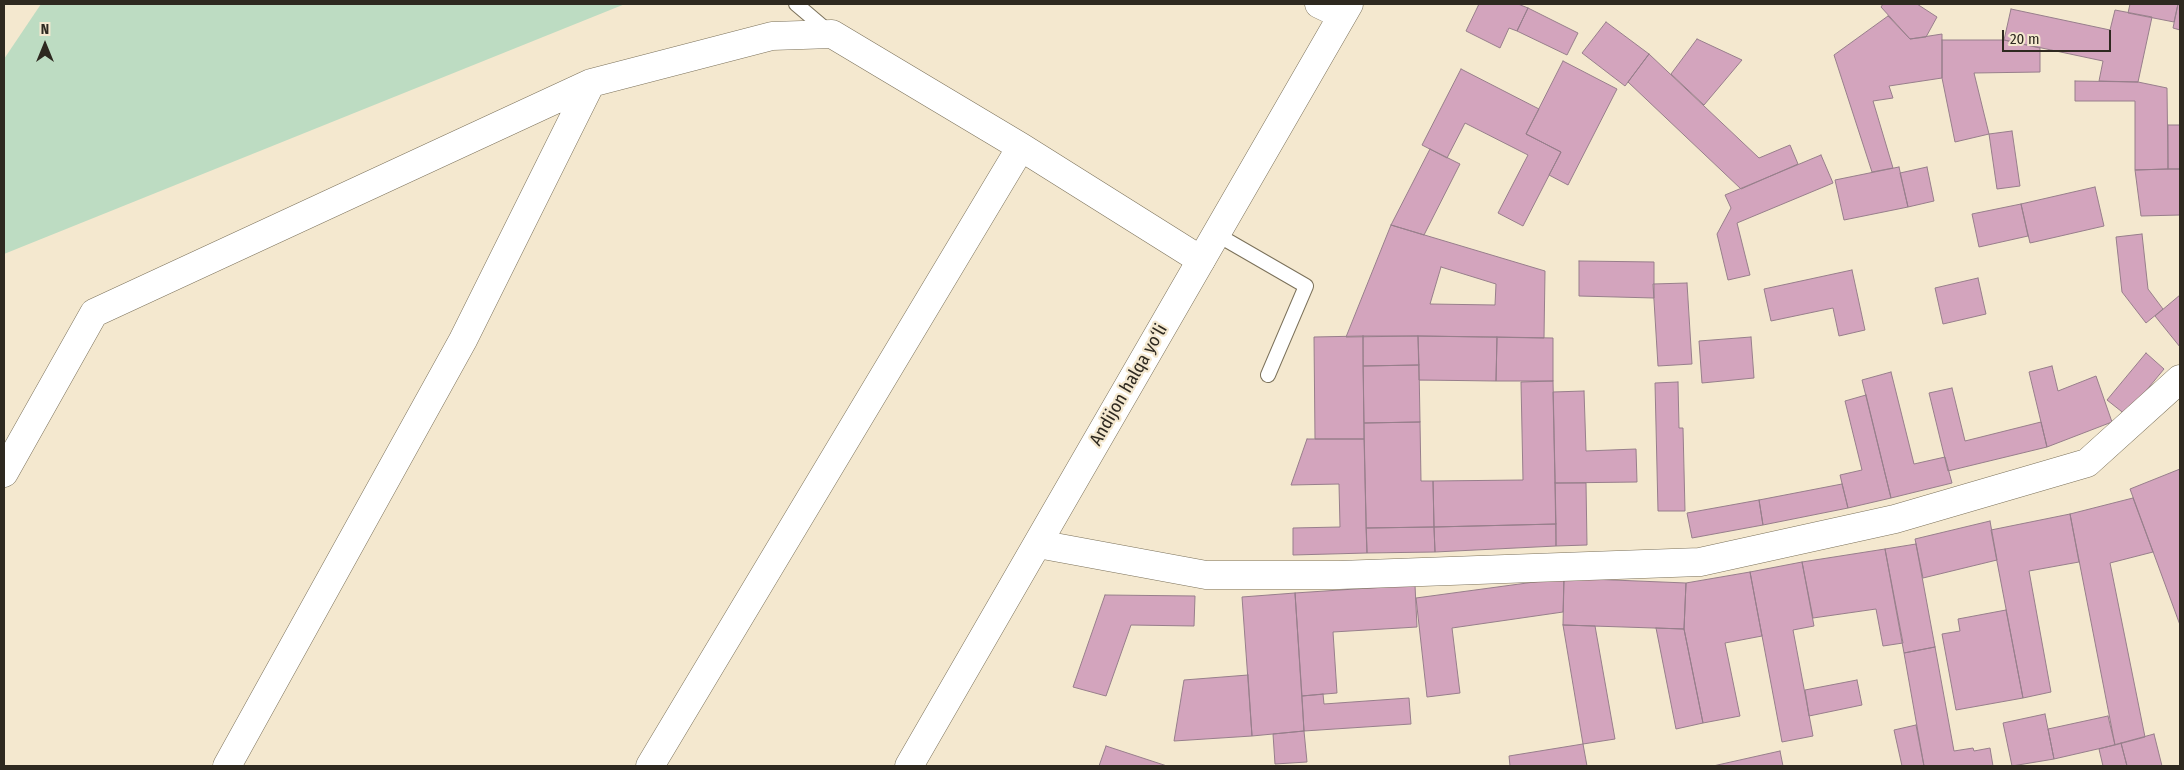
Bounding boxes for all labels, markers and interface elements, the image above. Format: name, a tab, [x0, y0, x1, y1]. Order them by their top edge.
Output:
north arrow	[20, 20, 70, 70]
scale bar	[2004, 20, 2113, 52]
text: N	[41, 21, 49, 38]
text: 20 m	[2010, 30, 2040, 48]
street label: Andijon halqa yo‘li	[1085, 320, 1173, 450]

